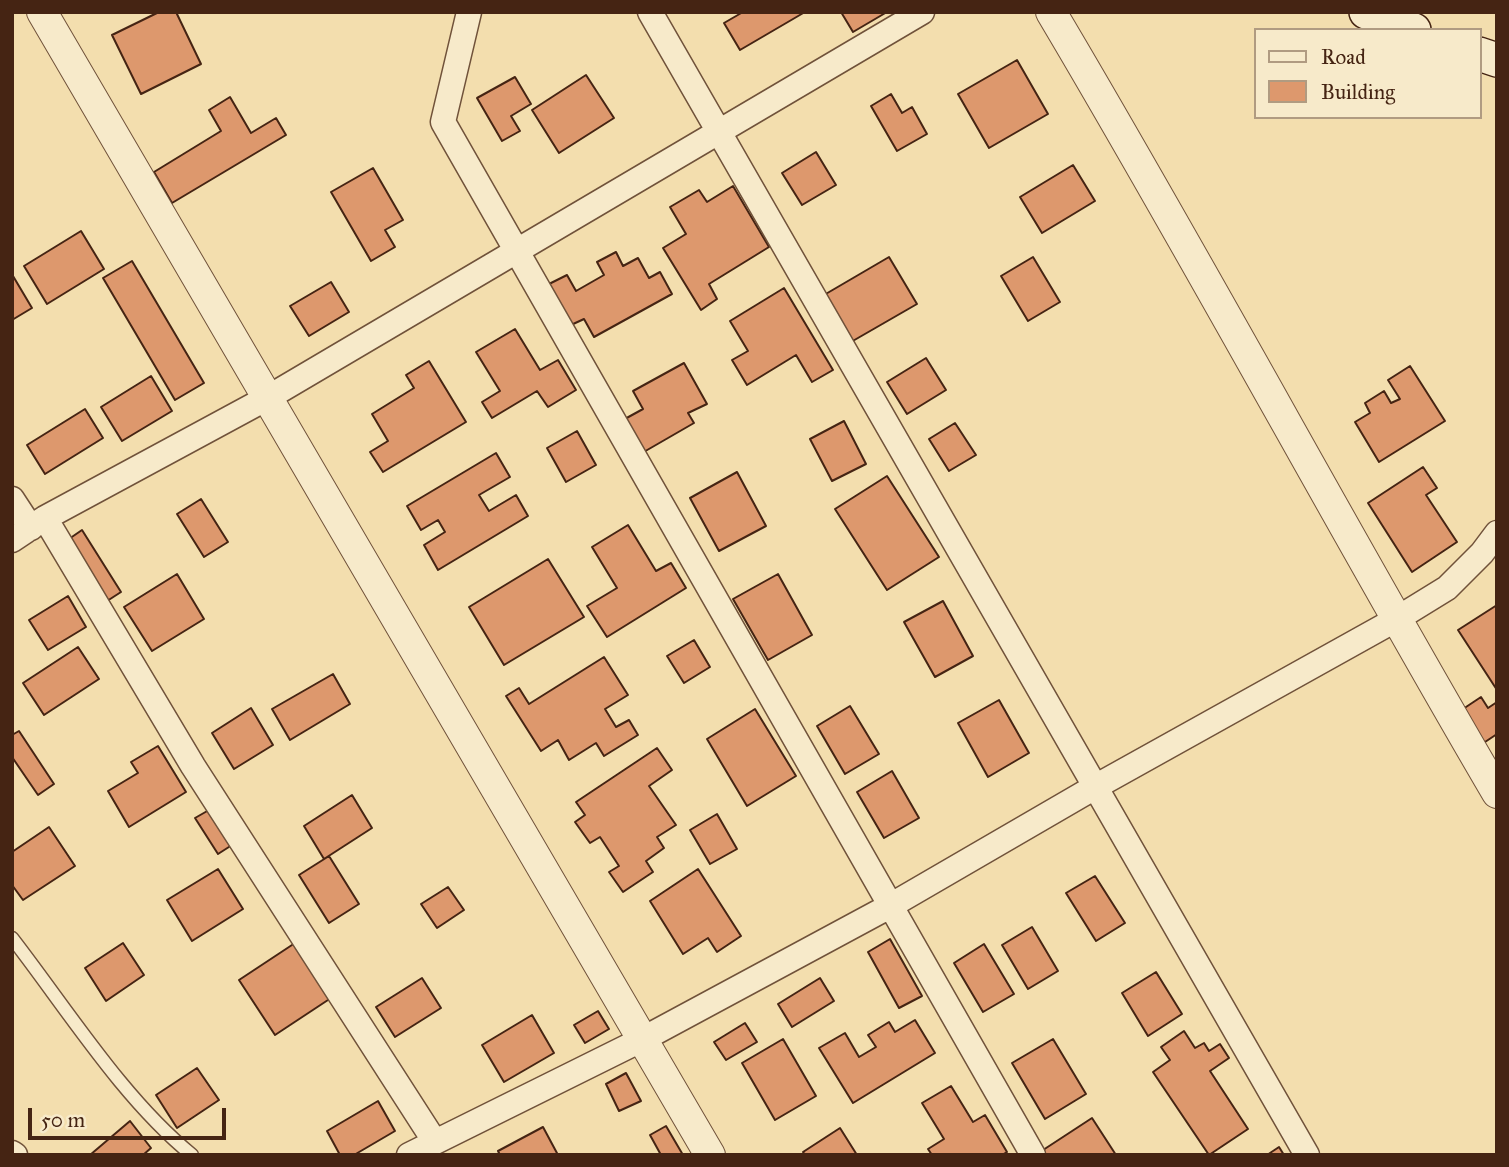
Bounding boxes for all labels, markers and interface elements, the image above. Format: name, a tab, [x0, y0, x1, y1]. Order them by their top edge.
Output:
legend	[1254, 28, 1481, 119]
text: Road	[1321, 44, 1366, 70]
text: Building	[1321, 79, 1395, 105]
scale bar	[32, 1094, 229, 1138]
text: 50 m	[41, 1107, 85, 1133]

